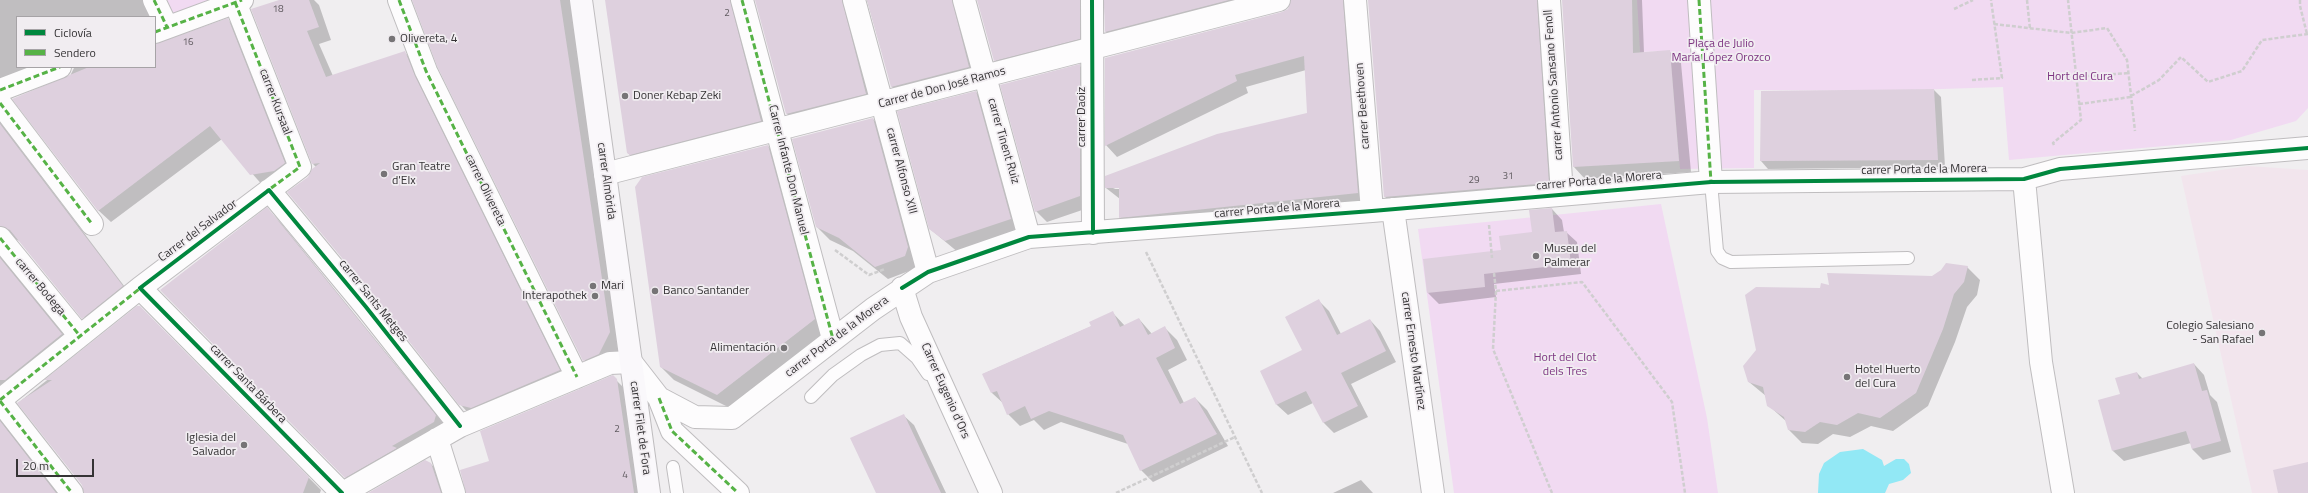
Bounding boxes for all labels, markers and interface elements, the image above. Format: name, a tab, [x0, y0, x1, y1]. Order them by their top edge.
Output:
house number: 18	[272, 4, 284, 16]
house number: 2	[724, 8, 730, 20]
street label: carrer Antonio Sansano Fenoll	[1542, 9, 1566, 161]
legend	[16, 16, 156, 68]
text: Ciclovía	[54, 23, 92, 42]
place label: Olivereta, 4	[400, 32, 457, 46]
marker: Olivereta, 4	[387, 34, 397, 44]
house number: 16	[182, 37, 194, 49]
park label: Plaça de Julio María López Orozco	[1671, 37, 1771, 65]
text: Sendero	[54, 43, 96, 62]
street label: carrer Beethoven	[1353, 62, 1373, 150]
street label: Carrer de Don José Ramos	[877, 64, 1007, 112]
street label: carrer Kursaal	[256, 67, 294, 137]
park label: Hort del Cura	[2047, 70, 2113, 84]
street label: carrer Daoiz	[1075, 87, 1089, 147]
place label: Doner Kebap Zeki	[633, 89, 721, 103]
marker: Doner Kebap Zeki	[620, 91, 630, 101]
street label: carrer Tinent Ruiz	[984, 96, 1022, 186]
street label: Carrer Infante Don Manuel	[765, 104, 811, 236]
street label: carrer Alfonso XIII	[883, 126, 919, 216]
street label: carrer Almòrida	[593, 142, 619, 220]
street label: carrer Olivereta	[462, 152, 508, 228]
place label: Gran Teatre d'Elx	[392, 160, 450, 188]
street label: carrer Porta de la Morera	[1861, 162, 1987, 178]
street label: carrer Porta de la Morera	[1536, 168, 1662, 194]
marker: Gran Teatre d'Elx	[379, 169, 389, 179]
house number: 31	[1502, 171, 1514, 183]
house number: 29	[1468, 175, 1480, 187]
street label: carrer Porta de la Morera	[1214, 196, 1340, 222]
street label: Carrer del Salvador	[156, 197, 240, 265]
place label: Museu del Palmerar	[1544, 242, 1596, 270]
marker: Museu del Palmerar	[1531, 251, 1541, 261]
street label: carrer Bodega	[12, 255, 68, 319]
street label: carrer Sants Metges	[335, 257, 411, 345]
place label: Mari	[601, 279, 624, 293]
marker: Mari	[588, 281, 598, 291]
place label: Banco Santander	[663, 284, 749, 298]
marker: Banco Santander	[650, 286, 660, 296]
place label: Interapothek	[522, 289, 587, 303]
marker: Interapothek	[590, 291, 600, 301]
street label: carrer Ernesto Martínez	[1398, 291, 1428, 411]
street label: carrer Porta de la Morera	[782, 293, 892, 381]
place label: Colegio Salesiano - San Rafael	[2166, 319, 2254, 347]
marker: Colegio Salesiano - San Rafael	[2257, 328, 2267, 338]
place label: Alimentación	[710, 341, 776, 355]
street label: Carrer Eugenio d'Ors	[917, 341, 973, 441]
street label: carrer Santa Bárbera	[207, 342, 289, 426]
marker: Alimentación	[779, 343, 789, 353]
park label: Hort del Clot dels Tres	[1534, 351, 1596, 379]
place label: Hotel Huerto del Cura	[1855, 363, 1920, 391]
marker: Hotel Huerto del Cura	[1842, 372, 1852, 382]
street label: carrer Filet de Fora	[626, 380, 654, 476]
house number: 2	[614, 424, 620, 436]
place label: Iglesia del Salvador	[186, 431, 236, 459]
marker: Iglesia del Salvador	[239, 440, 249, 450]
scale bar	[18, 451, 96, 477]
text: 20 m	[23, 456, 49, 475]
house number: 4	[622, 470, 628, 482]

